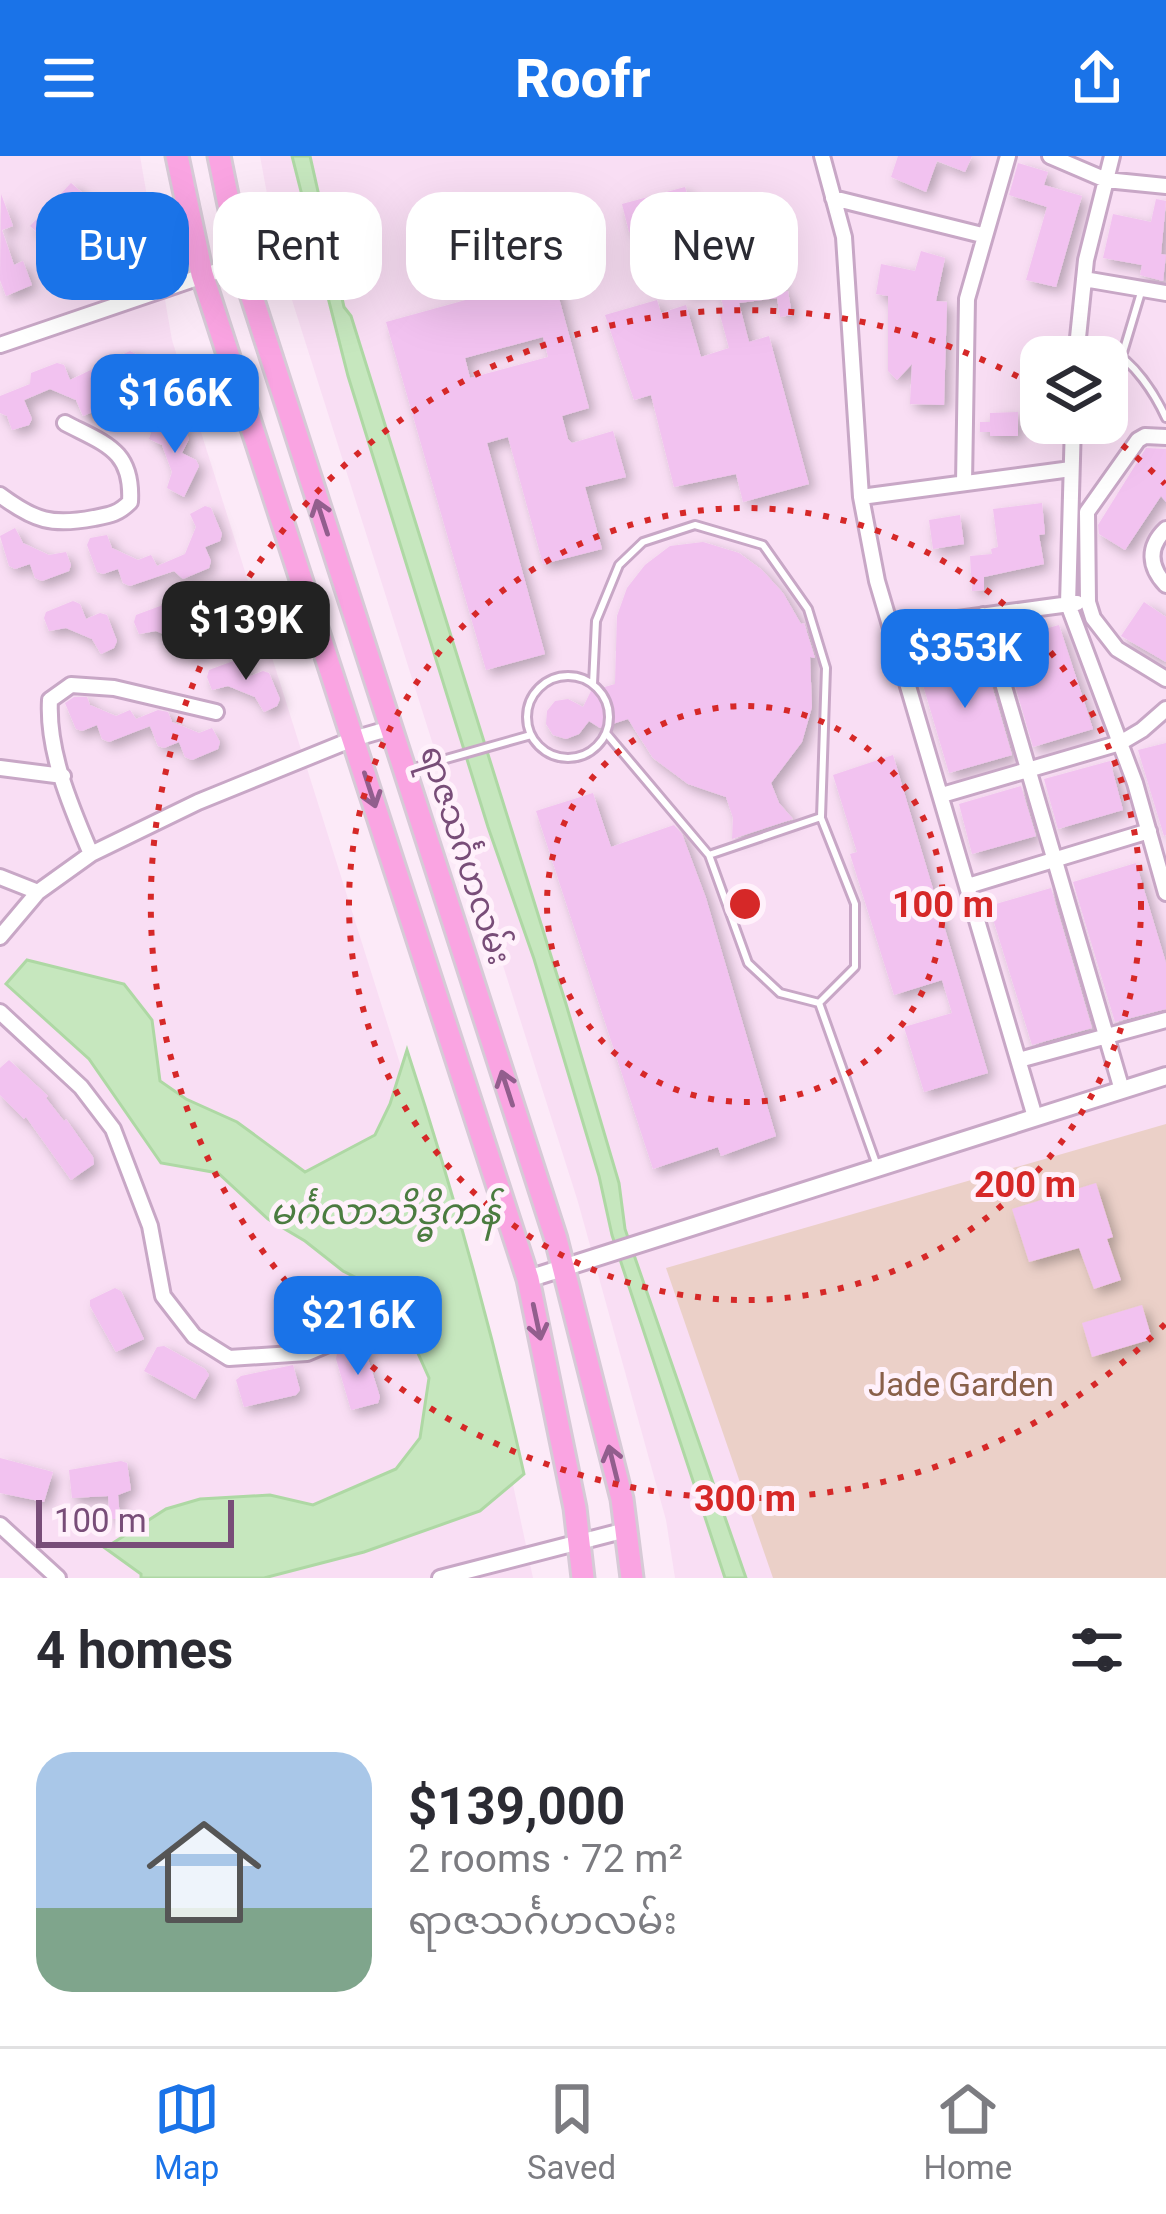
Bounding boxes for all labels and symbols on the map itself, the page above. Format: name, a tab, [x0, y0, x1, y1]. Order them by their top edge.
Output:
pin: $166K	[91, 354, 259, 456]
one-way arrow	[310, 499, 332, 537]
pin: $139K	[162, 581, 330, 683]
pin: $353K	[881, 609, 1049, 711]
street label: ရာဇသင်္ဂဟလမ်း	[406, 740, 523, 971]
one-way arrow	[360, 770, 382, 808]
centre of rings	[724, 883, 766, 925]
text: 100 m	[892, 884, 994, 926]
one-way arrow	[494, 1070, 516, 1108]
text: 200 m	[974, 1164, 1076, 1206]
water label: မင်္ဂလာသိဒ္ဓိကန်	[270, 1187, 504, 1242]
pin: $216K	[274, 1276, 442, 1378]
one-way arrow	[526, 1302, 549, 1341]
park label: Jade Garden	[868, 1365, 1054, 1404]
one-way arrow	[601, 1444, 623, 1482]
text: 300 m	[694, 1478, 796, 1520]
scale bar	[36, 1494, 234, 1547]

